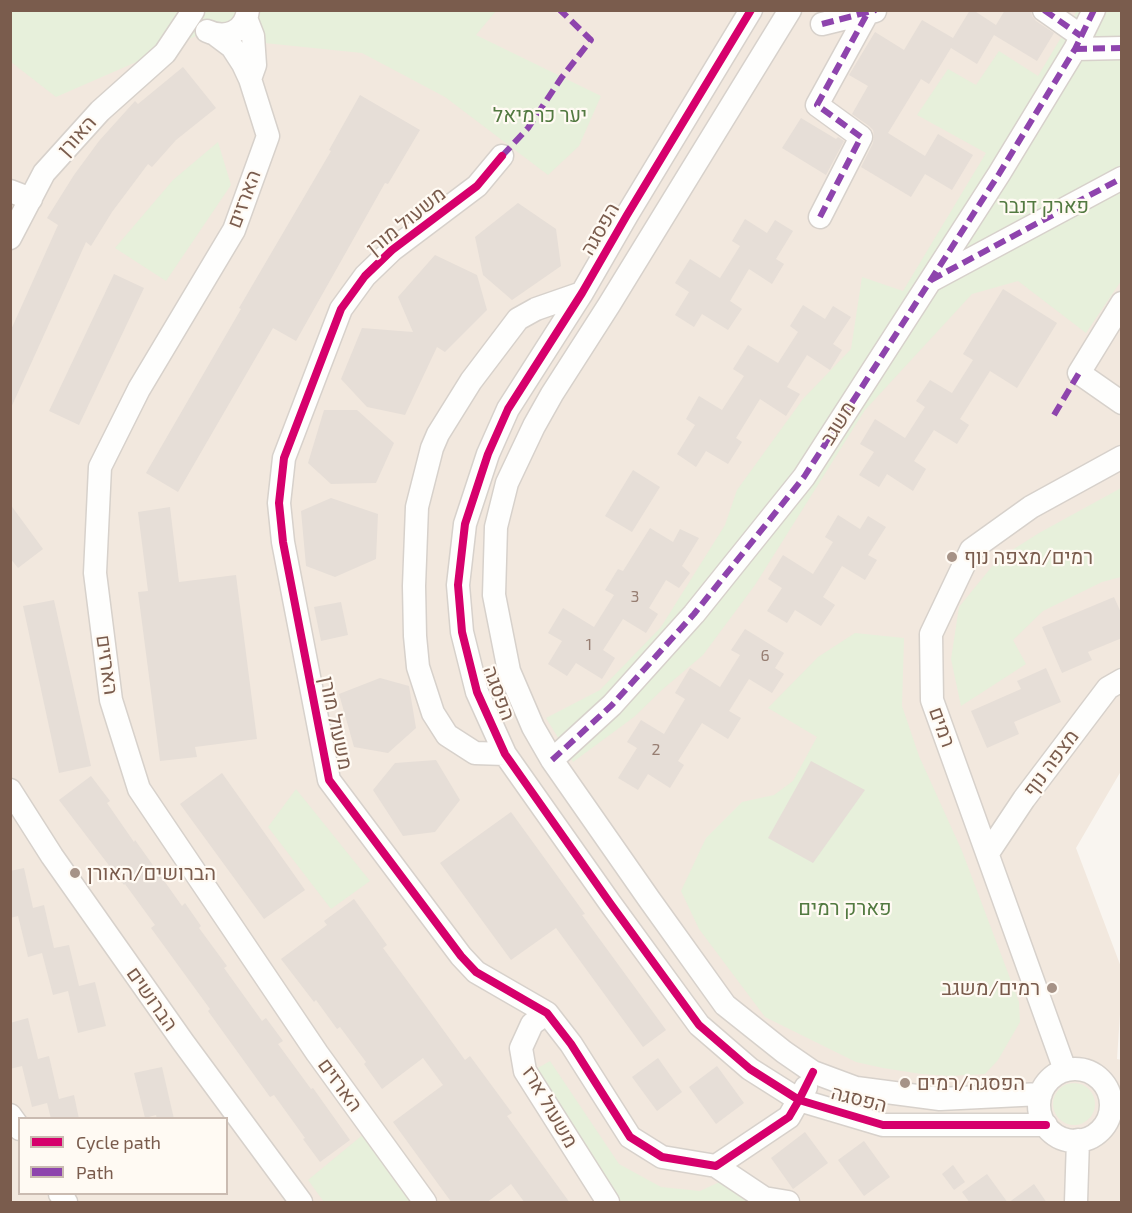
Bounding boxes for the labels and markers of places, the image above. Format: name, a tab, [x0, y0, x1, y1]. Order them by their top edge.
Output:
place label: רמים/מצפה נוף	[964, 545, 1093, 569]
marker: רמים/מצפה נוף	[945, 550, 959, 564]
place label: הברושים/האורן	[87, 861, 216, 885]
marker: הברושים/האורן	[68, 866, 82, 880]
place label: רמים/משגב	[942, 976, 1040, 1000]
marker: רמים/משגב	[1045, 981, 1059, 995]
place label: הפסגה/רמים	[917, 1071, 1025, 1095]
marker: הפסגה/רמים	[898, 1076, 912, 1090]

